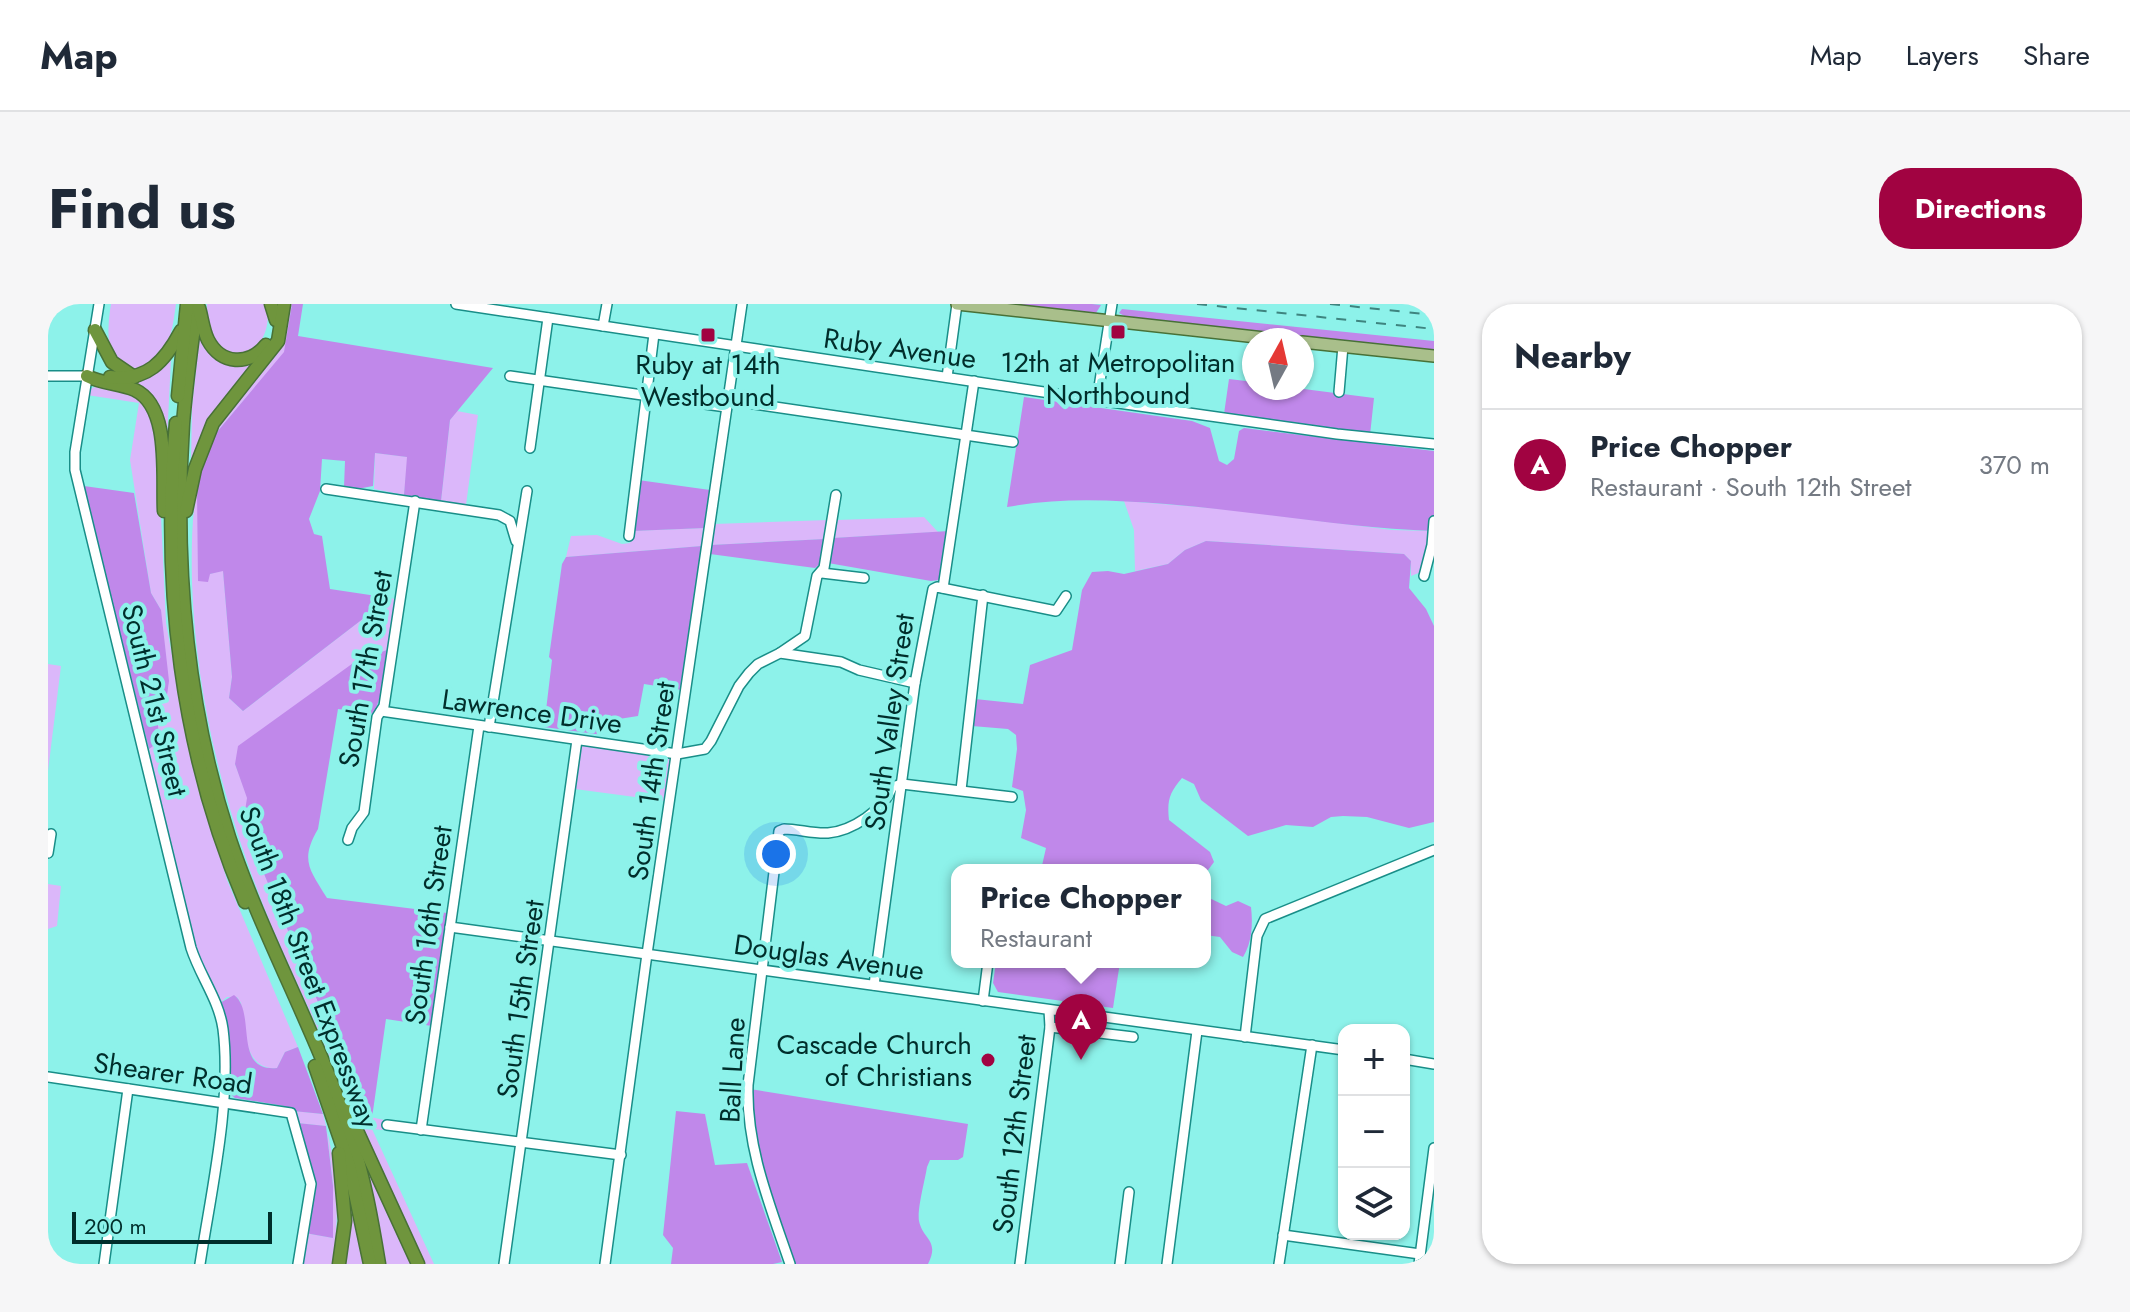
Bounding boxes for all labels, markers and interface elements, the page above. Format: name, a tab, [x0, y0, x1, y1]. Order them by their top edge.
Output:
text: Map	[40, 28, 118, 83]
text: Map	[1810, 35, 1862, 76]
text: Layers	[1906, 35, 1979, 76]
text: Share	[2023, 35, 2090, 76]
text: Find us	[48, 168, 236, 249]
button: Directions	[1879, 168, 2082, 249]
street label: Ruby Avenue	[821, 317, 979, 380]
marker: 12th at Metropolitan Northbound	[1109, 323, 1127, 341]
marker: Ruby at 14th Westbound	[699, 326, 717, 344]
north arrow	[1242, 328, 1314, 400]
text: Nearby	[1514, 332, 1631, 381]
place label: 12th at Metropolitan Northbound	[1000, 342, 1236, 415]
place label: Ruby at 14th Westbound	[635, 344, 781, 417]
text: Price Chopper	[1590, 425, 1792, 468]
text: A	[1530, 446, 1550, 484]
text: 370 m	[1979, 446, 2050, 484]
text: Restaurant · South 12th Street	[1590, 468, 1912, 506]
street label: South 17th Street	[328, 567, 403, 771]
street label: South 21st Street	[111, 600, 198, 801]
street label: South Valley Street	[854, 611, 925, 833]
street label: Lawrence Drive	[439, 679, 625, 744]
street label: South 14th Street	[617, 679, 686, 883]
street label: South 18th Street Expressway	[228, 800, 389, 1135]
street label: South 16th Street	[394, 823, 463, 1027]
your location	[756, 834, 796, 874]
popup	[951, 864, 1211, 968]
text: Price Chopper	[980, 876, 1182, 919]
street label: South 15th Street	[486, 897, 555, 1101]
text: Restaurant	[980, 919, 1092, 957]
street label: Douglas Avenue	[731, 924, 927, 991]
pin: A	[1055, 994, 1107, 1060]
street label: Ball Lane	[709, 1016, 756, 1124]
place label: Cascade Church of Christians	[777, 1024, 972, 1097]
map controls	[1338, 1024, 1410, 1240]
button: +	[1338, 1024, 1410, 1096]
street label: South 12th Street	[982, 1032, 1047, 1236]
street label: Shearer Road	[91, 1042, 255, 1105]
marker: Cascade Church of Christians	[979, 1051, 997, 1069]
button: −	[1338, 1096, 1410, 1168]
button: layers	[1338, 1168, 1410, 1240]
scale bar	[72, 1208, 272, 1244]
text: 200 m	[84, 1210, 147, 1242]

